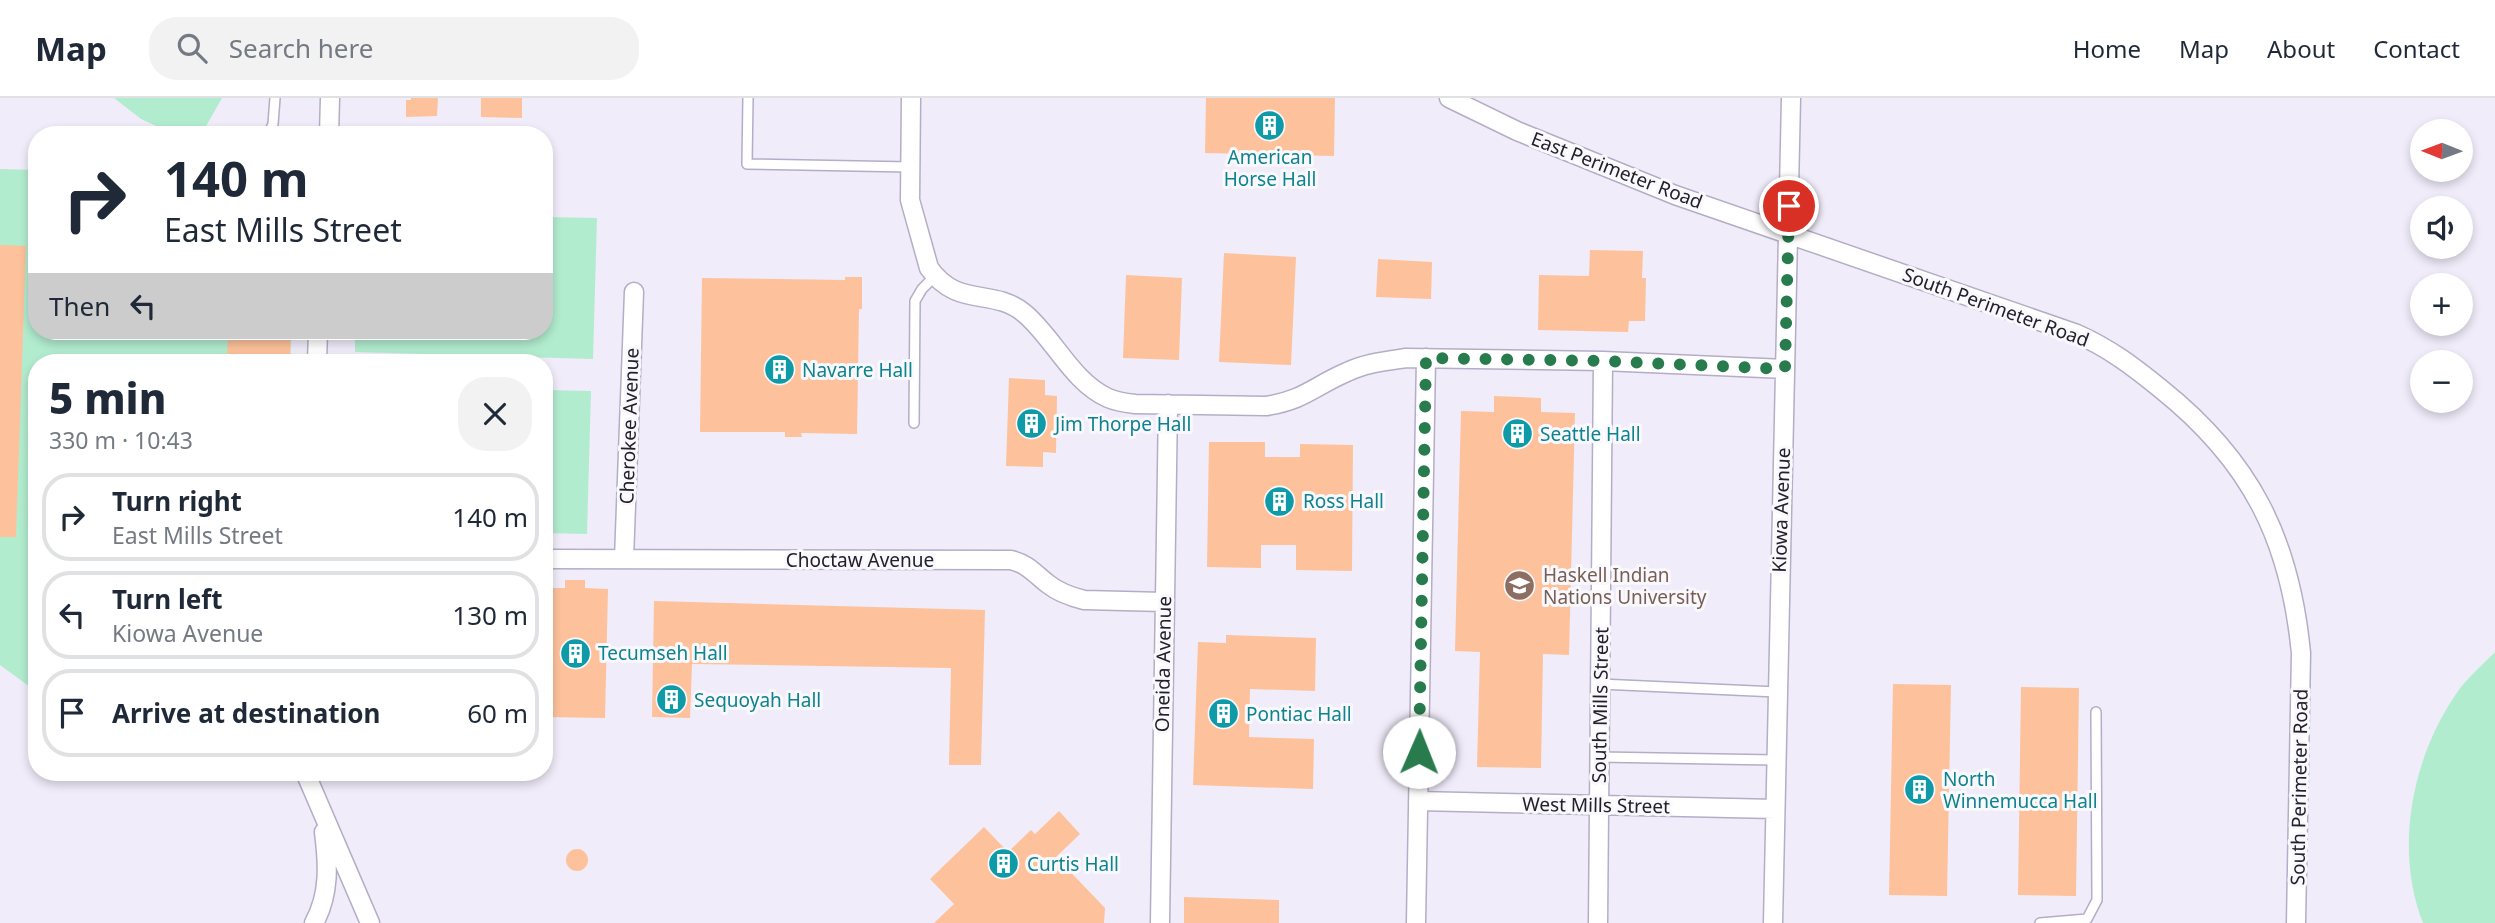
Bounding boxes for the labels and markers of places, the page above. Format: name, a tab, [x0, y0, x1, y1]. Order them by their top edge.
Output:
building icon: American Horse Hall	[1253, 109, 1287, 143]
place label: American Horse Hall	[1224, 144, 1316, 192]
pin	[1759, 176, 1819, 236]
building icon: Navarre Hall	[762, 353, 796, 387]
place label: Navarre Hall	[802, 357, 913, 383]
building icon: Jim Thorpe Hall	[1015, 407, 1049, 441]
place label: Jim Thorpe Hall	[1053, 411, 1191, 437]
building icon: Seattle Hall	[1500, 417, 1534, 451]
place label: Seattle Hall	[1540, 421, 1641, 447]
building icon: Ross Hall	[1263, 484, 1297, 518]
place label: Ross Hall	[1303, 488, 1384, 514]
place label: Haskell Indian Nations University	[1543, 562, 1707, 610]
school or university icon: Haskell Indian Nations University	[1503, 569, 1537, 603]
building icon: Tecumseh Hall	[558, 636, 592, 670]
place label: Tecumseh Hall	[598, 640, 728, 666]
building icon: Sequoyah Hall	[654, 683, 688, 717]
place label: Sequoyah Hall	[694, 687, 821, 713]
building icon: Pontiac Hall	[1206, 697, 1240, 731]
place label: Pontiac Hall	[1246, 701, 1352, 727]
place label: North Winnemucca Hall	[1943, 766, 2098, 814]
building icon: North Winnemucca Hall	[1903, 773, 1937, 807]
building icon: Curtis Hall	[987, 847, 1021, 881]
place label: Curtis Hall	[1027, 851, 1119, 877]

